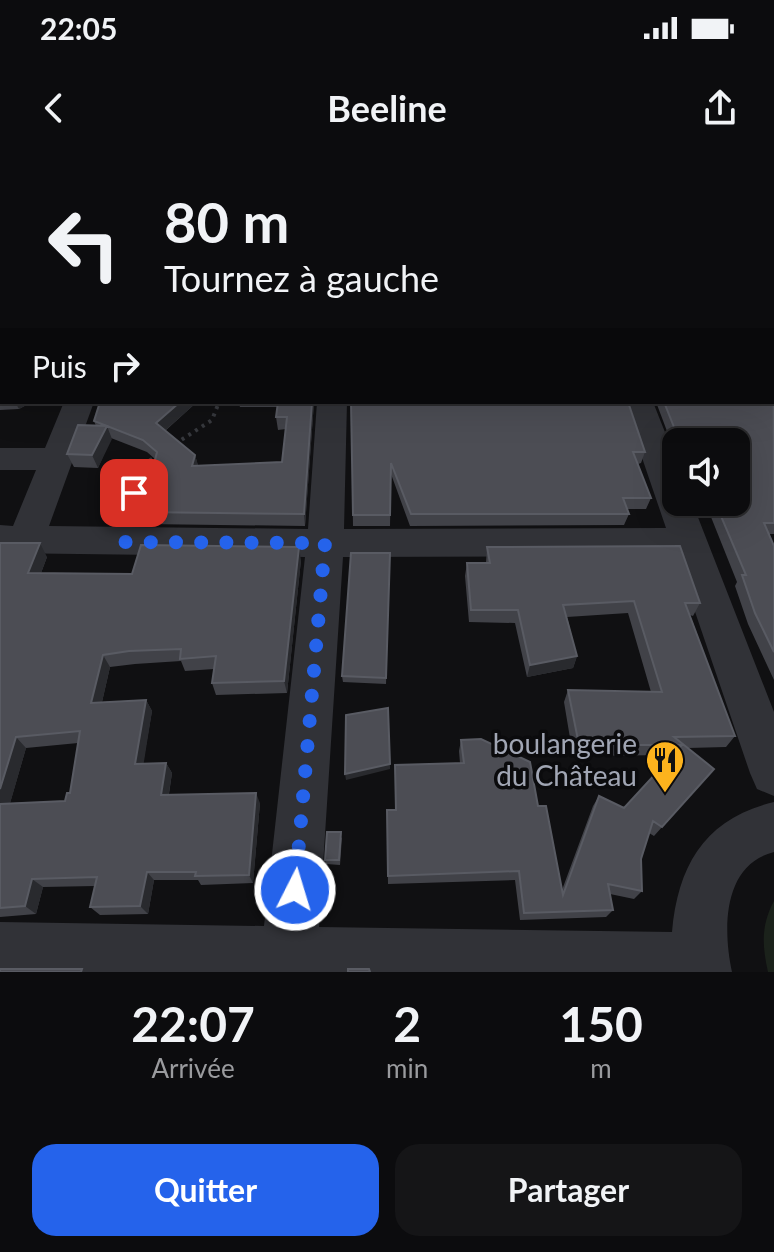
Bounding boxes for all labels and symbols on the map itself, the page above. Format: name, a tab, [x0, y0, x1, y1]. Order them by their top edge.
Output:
pin	[100, 459, 168, 527]
place label: boulangerie du Château	[493, 726, 637, 792]
restaurant icon: boulangerie du Château	[644, 739, 686, 794]
position arrow	[253, 848, 337, 932]

